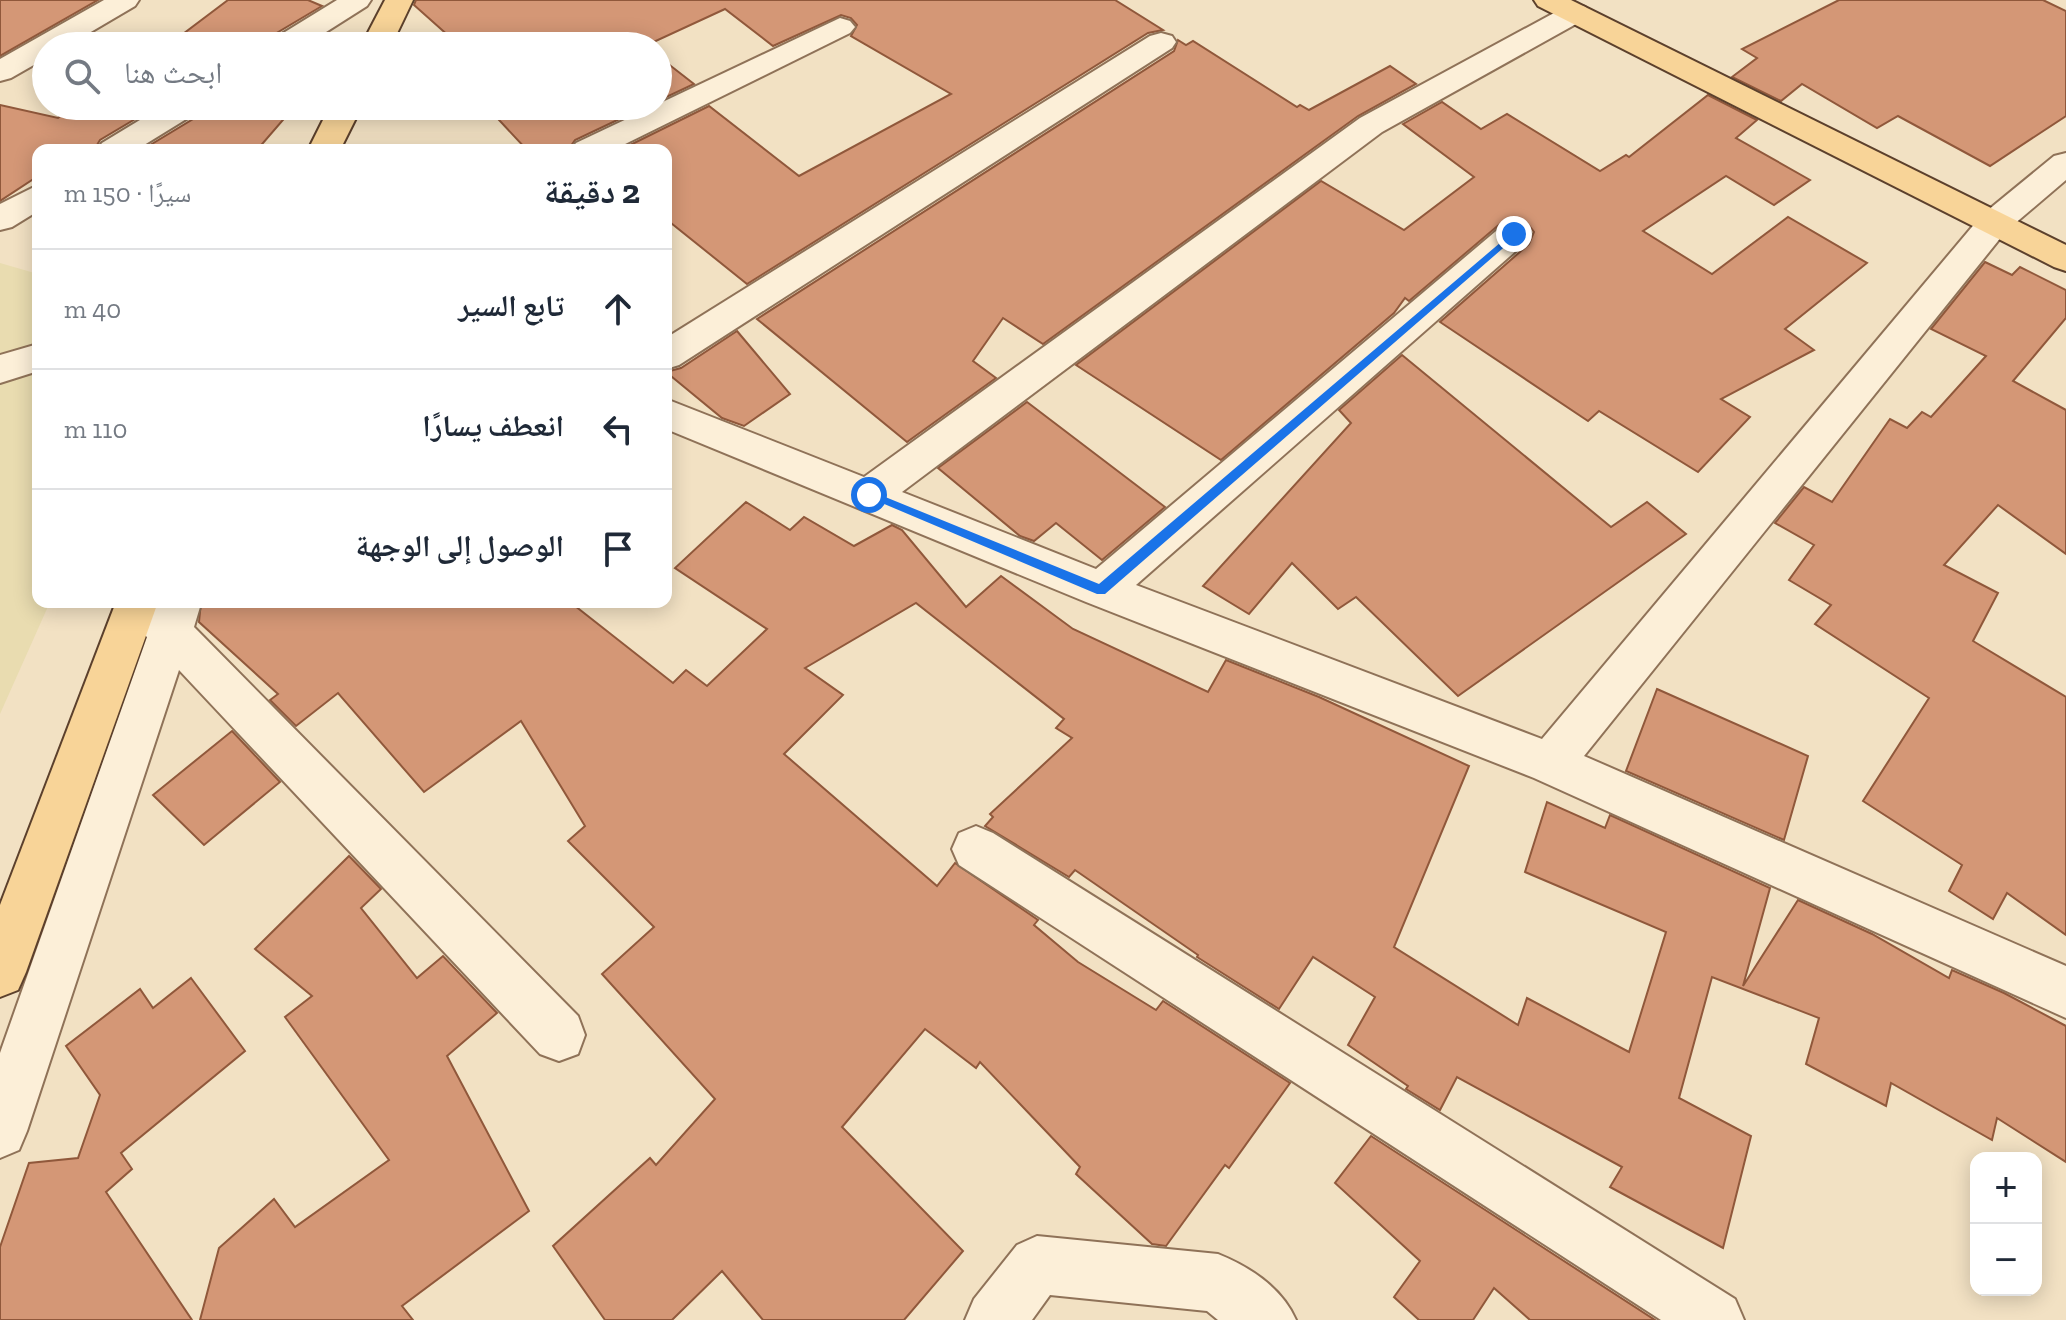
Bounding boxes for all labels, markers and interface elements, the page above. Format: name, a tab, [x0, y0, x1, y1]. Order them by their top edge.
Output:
search box	[32, 32, 672, 120]
icon: search	[60, 54, 104, 98]
text: ابحث هنا	[124, 55, 222, 91]
text: 2 دقيقة	[544, 171, 640, 212]
text: سيرًا · 150 m	[64, 177, 191, 209]
route end	[1496, 216, 1532, 252]
icon: ahead	[596, 287, 640, 331]
text: تابع السير	[458, 288, 564, 324]
text: 40 m	[64, 293, 121, 325]
icon: left	[596, 407, 640, 451]
text: انعطف يسارًا	[422, 408, 564, 444]
text: 110 m	[64, 413, 127, 445]
route start	[851, 477, 887, 513]
icon: arrive	[596, 527, 640, 571]
text: الوصول إلى الوجهة	[356, 528, 564, 564]
map controls	[1970, 1152, 2042, 1296]
button: +	[1970, 1152, 2042, 1224]
button: −	[1970, 1224, 2042, 1296]

